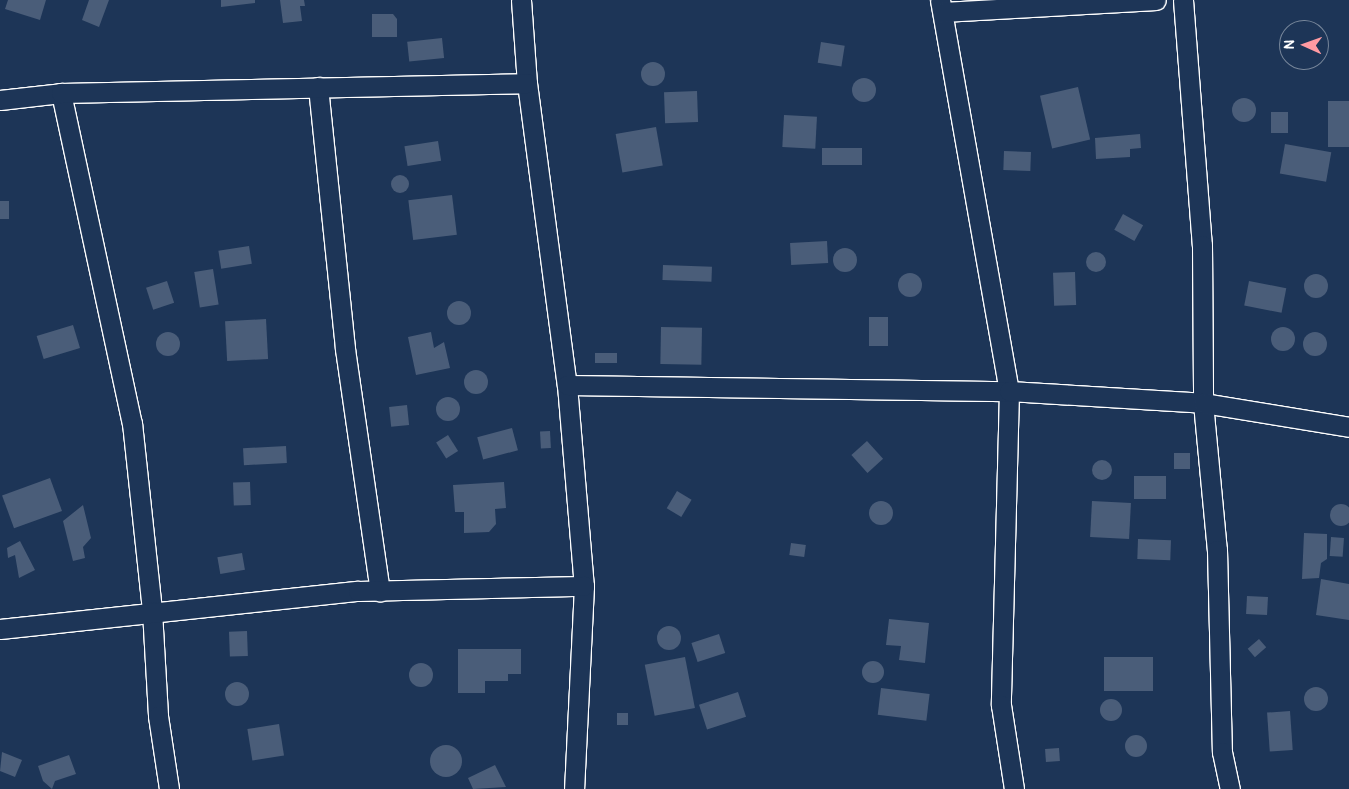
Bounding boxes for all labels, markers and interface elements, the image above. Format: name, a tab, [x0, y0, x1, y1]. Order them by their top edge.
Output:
north arrow	[1279, 20, 1329, 70]
text: N	[1281, 39, 1298, 50]

